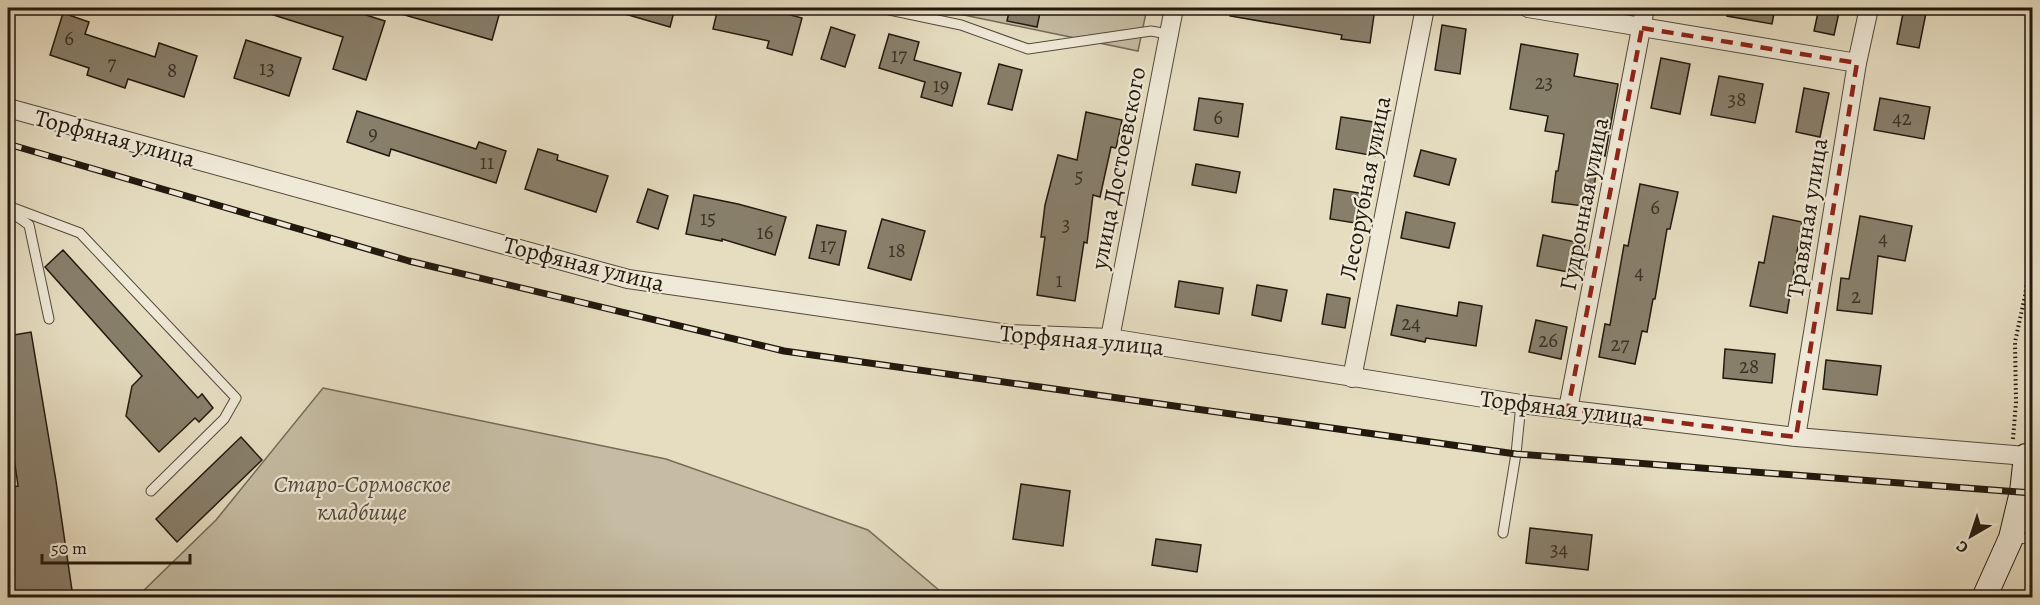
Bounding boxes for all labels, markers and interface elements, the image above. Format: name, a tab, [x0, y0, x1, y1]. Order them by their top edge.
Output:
house number: 6	[64, 24, 74, 52]
house number: 17	[891, 41, 907, 69]
house number: 7	[108, 49, 117, 77]
house number: 13	[259, 54, 275, 82]
house number: 8	[167, 56, 177, 84]
street label: улица Достоевского	[1082, 64, 1153, 273]
house number: 23	[1535, 68, 1553, 96]
house number: 19	[933, 71, 949, 99]
house number: 38	[1728, 85, 1746, 113]
street label: Лесорубная улица	[1331, 93, 1399, 283]
street label: Торфяная улица	[31, 101, 199, 175]
house number: 6	[1213, 103, 1223, 131]
house number: 42	[1892, 104, 1912, 132]
street label: Гудронная улица	[1552, 115, 1616, 293]
house number: 9	[368, 119, 378, 147]
street label: Травяная улица	[1779, 136, 1835, 300]
house number: 11	[480, 148, 494, 176]
house number: 5	[1074, 162, 1084, 190]
house number: 6	[1650, 193, 1660, 221]
house number: 15	[700, 204, 716, 232]
house number: 3	[1062, 210, 1070, 238]
house number: 16	[757, 218, 774, 246]
house number: 4	[1878, 224, 1888, 252]
street label: Торфяная улица	[500, 229, 668, 299]
house number: 17	[820, 231, 836, 259]
house number: 18	[888, 236, 906, 264]
house number: 4	[1634, 258, 1644, 286]
house number: 1	[1055, 266, 1063, 294]
house number: 2	[1851, 282, 1861, 310]
house number: 24	[1401, 309, 1421, 337]
street label: Торфяная улица	[999, 317, 1165, 363]
house number: 26	[1538, 326, 1558, 354]
house number: 27	[1611, 330, 1630, 358]
house number: 28	[1739, 352, 1759, 380]
street label: Торфяная улица	[1478, 382, 1646, 434]
park label: Старо-Сормовское кладбище	[273, 468, 451, 528]
north arrow	[1941, 506, 2001, 566]
scale bar	[42, 527, 190, 565]
house number: 34	[1550, 535, 1568, 563]
text: С	[1951, 535, 1973, 559]
text: 50 m	[51, 536, 87, 560]

